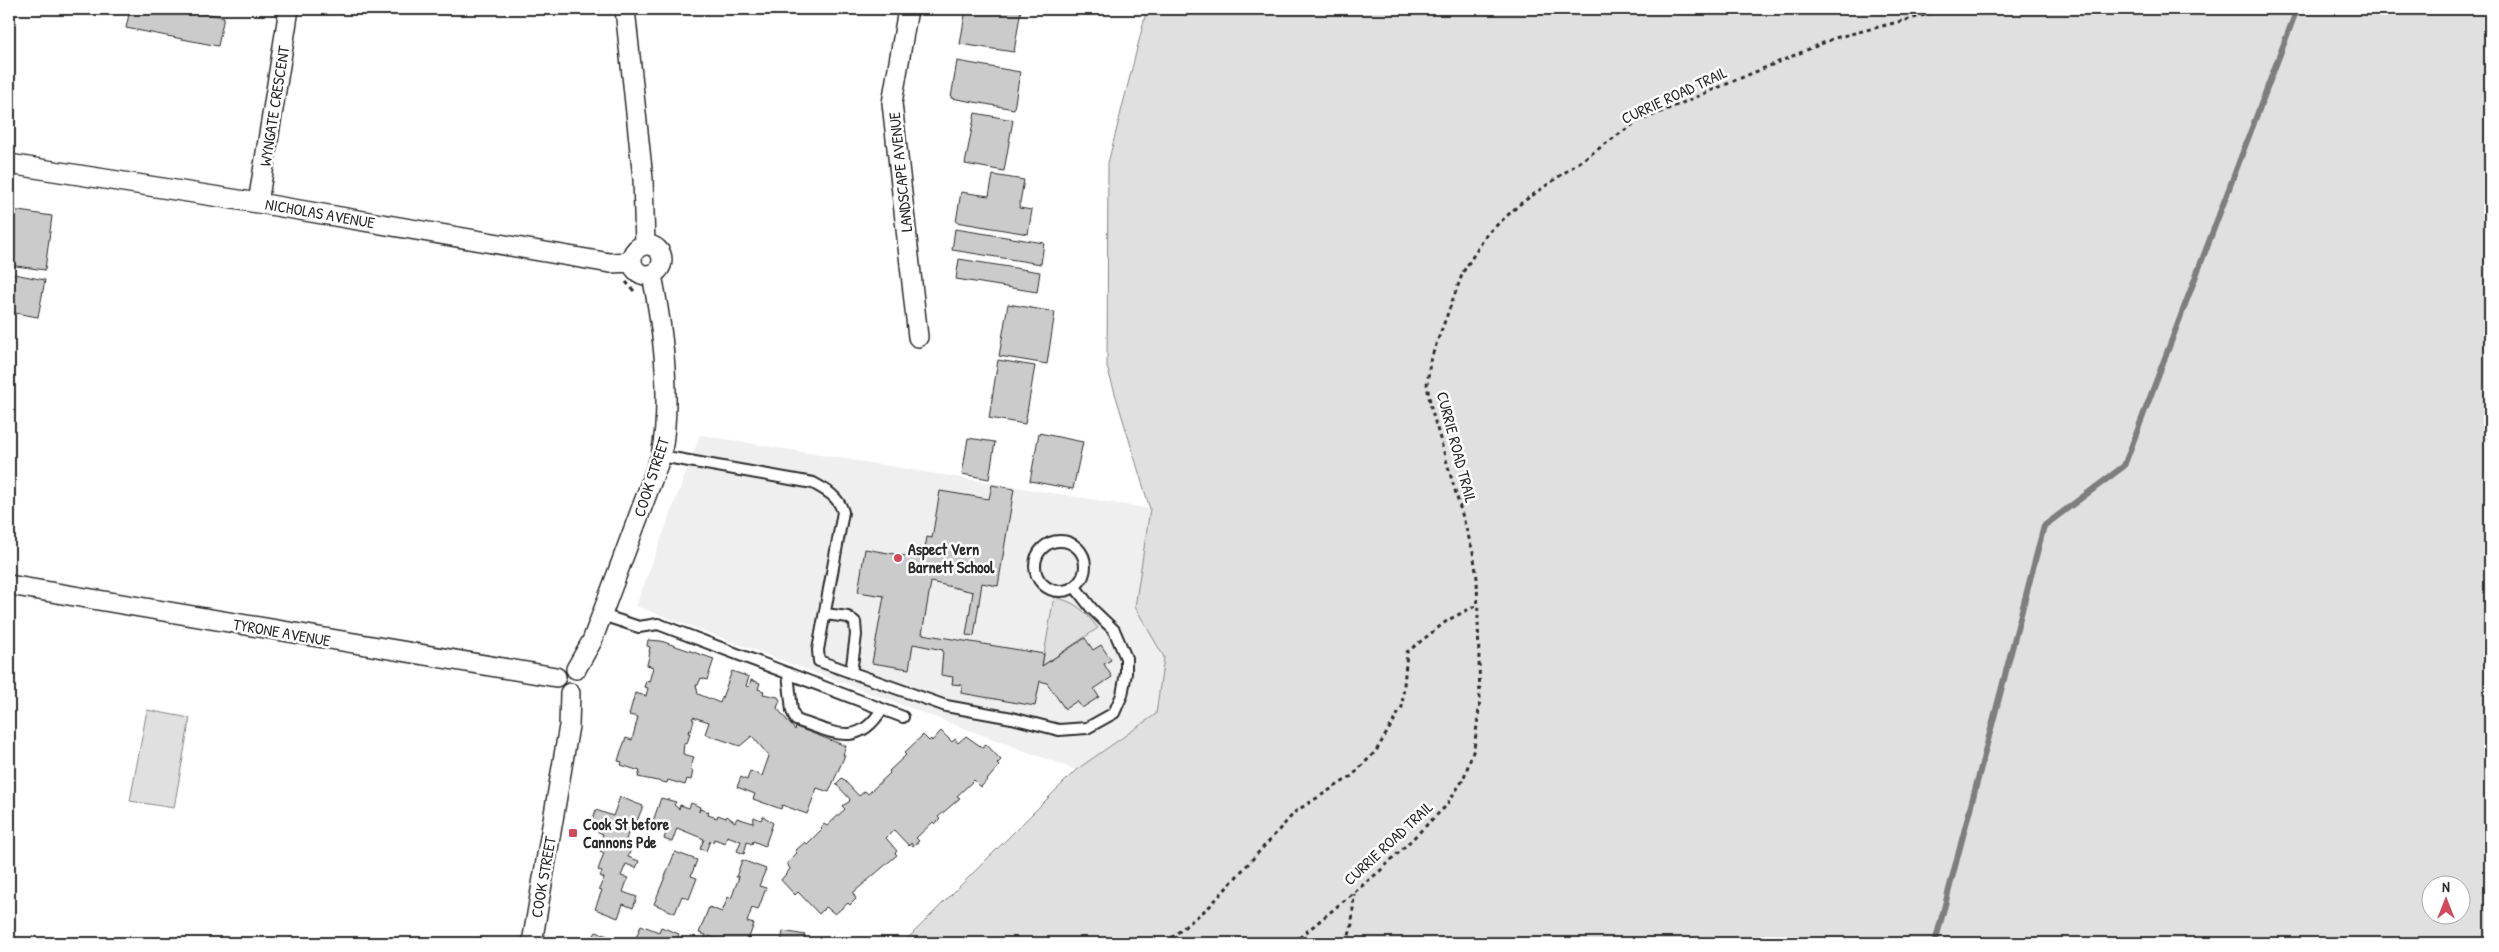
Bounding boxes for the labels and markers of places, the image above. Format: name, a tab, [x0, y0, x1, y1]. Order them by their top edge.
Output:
place label: Aspect Vern Barnett School	[908, 538, 995, 578]
marker: Aspect Vern Barnett School	[892, 552, 904, 564]
place label: Cook St before Cannons Pde	[583, 813, 670, 853]
marker: Cook St before Cannons Pde	[567, 827, 579, 839]

